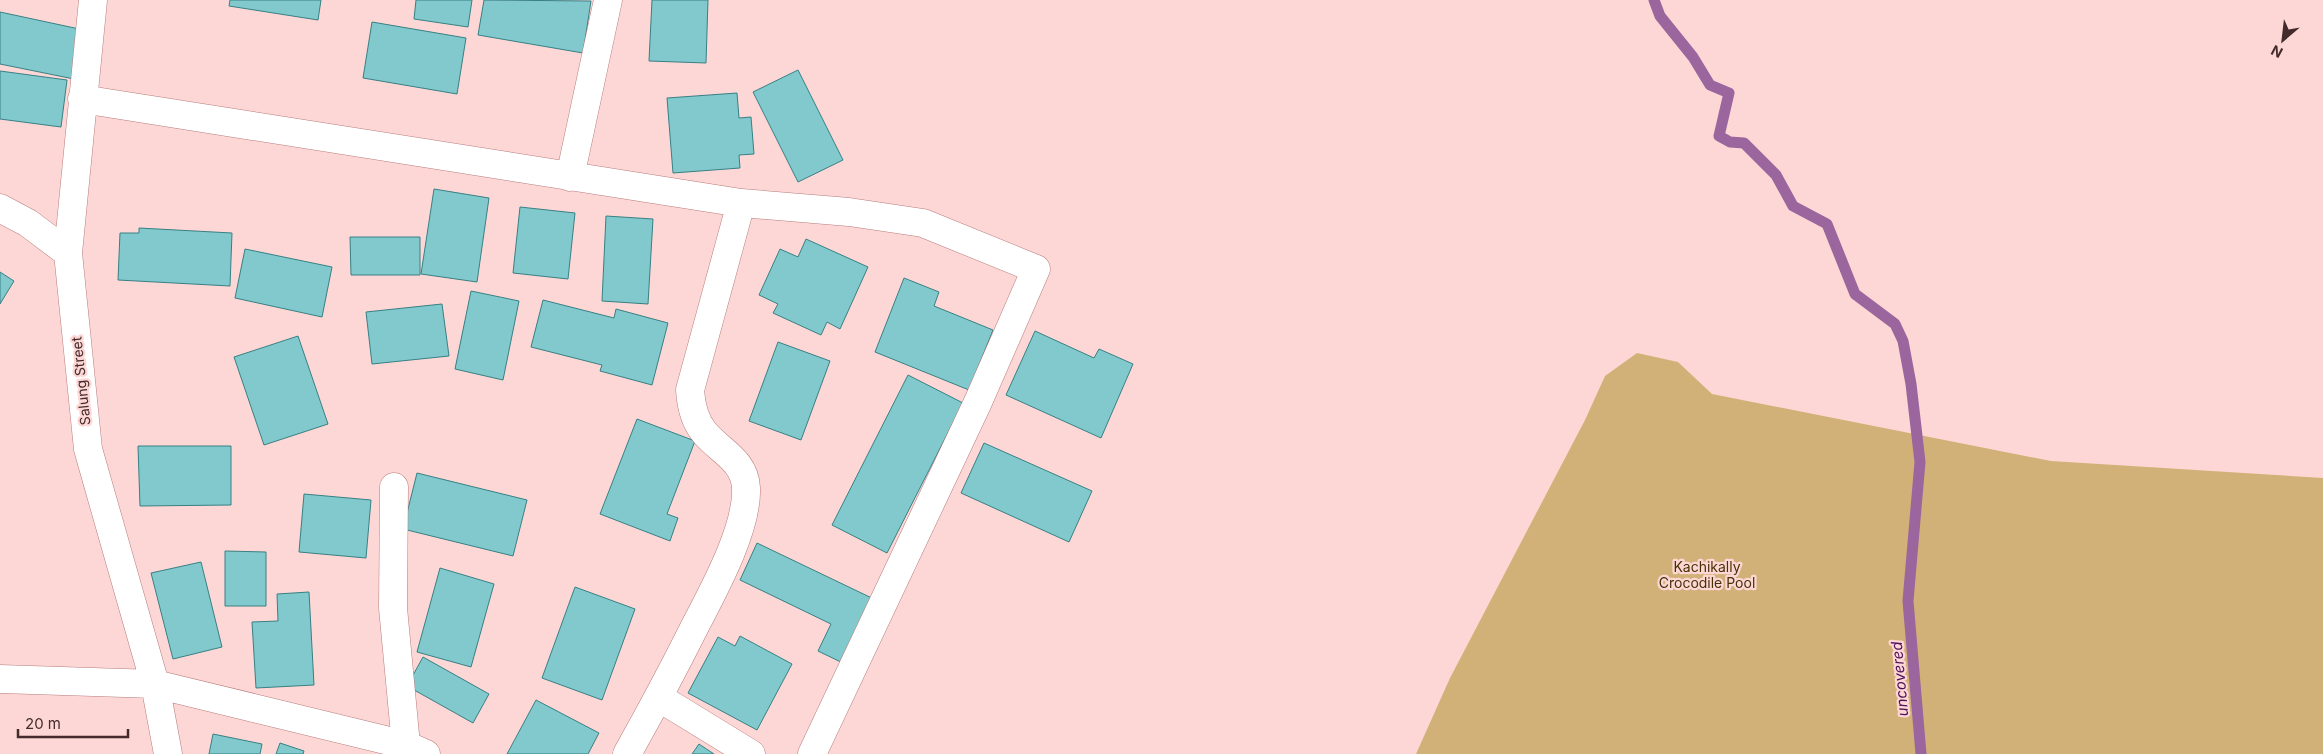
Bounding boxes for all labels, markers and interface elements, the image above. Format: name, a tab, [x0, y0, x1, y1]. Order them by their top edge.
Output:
north arrow	[2258, 15, 2308, 65]
text: N	[2268, 42, 2285, 62]
street label: Salung Street	[67, 336, 94, 426]
park label: Kachikally Crocodile Pool	[1659, 558, 1755, 591]
water label: uncovered	[1887, 640, 1912, 717]
scale bar	[18, 706, 128, 738]
text: 20 m	[25, 714, 61, 733]

